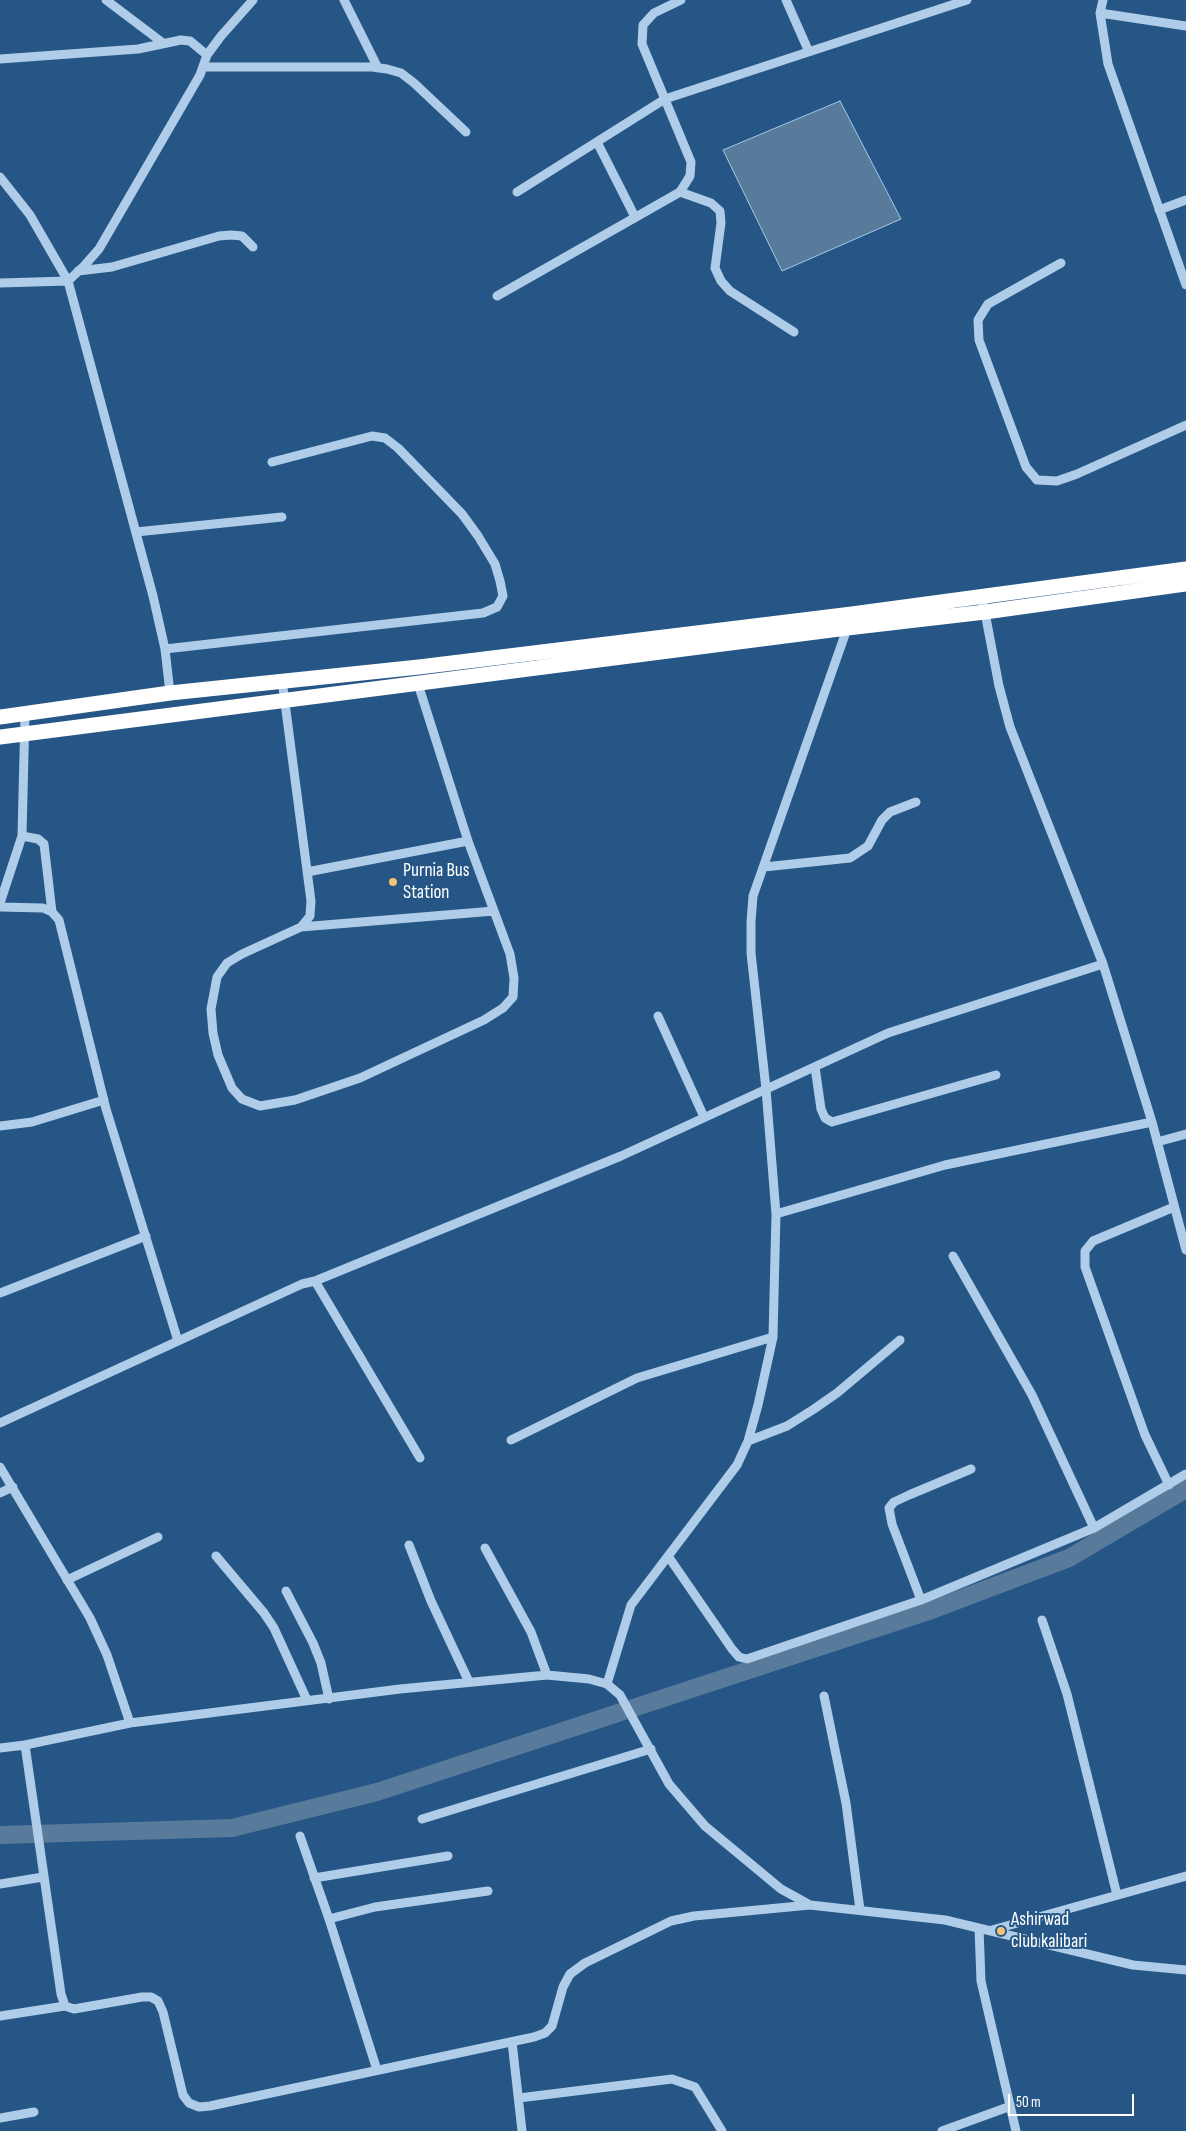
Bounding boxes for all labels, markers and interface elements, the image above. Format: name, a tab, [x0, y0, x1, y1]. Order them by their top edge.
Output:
place label: Purnia Bus Station	[403, 860, 470, 904]
marker: Purnia Bus Station	[387, 876, 399, 888]
place label: Ashirwad club kalibari	[1011, 1909, 1087, 1953]
marker: Ashirwad club kalibari	[995, 1925, 1007, 1937]
scale bar	[1011, 2084, 1137, 2116]
text: 50 m	[1016, 2093, 1041, 2112]

